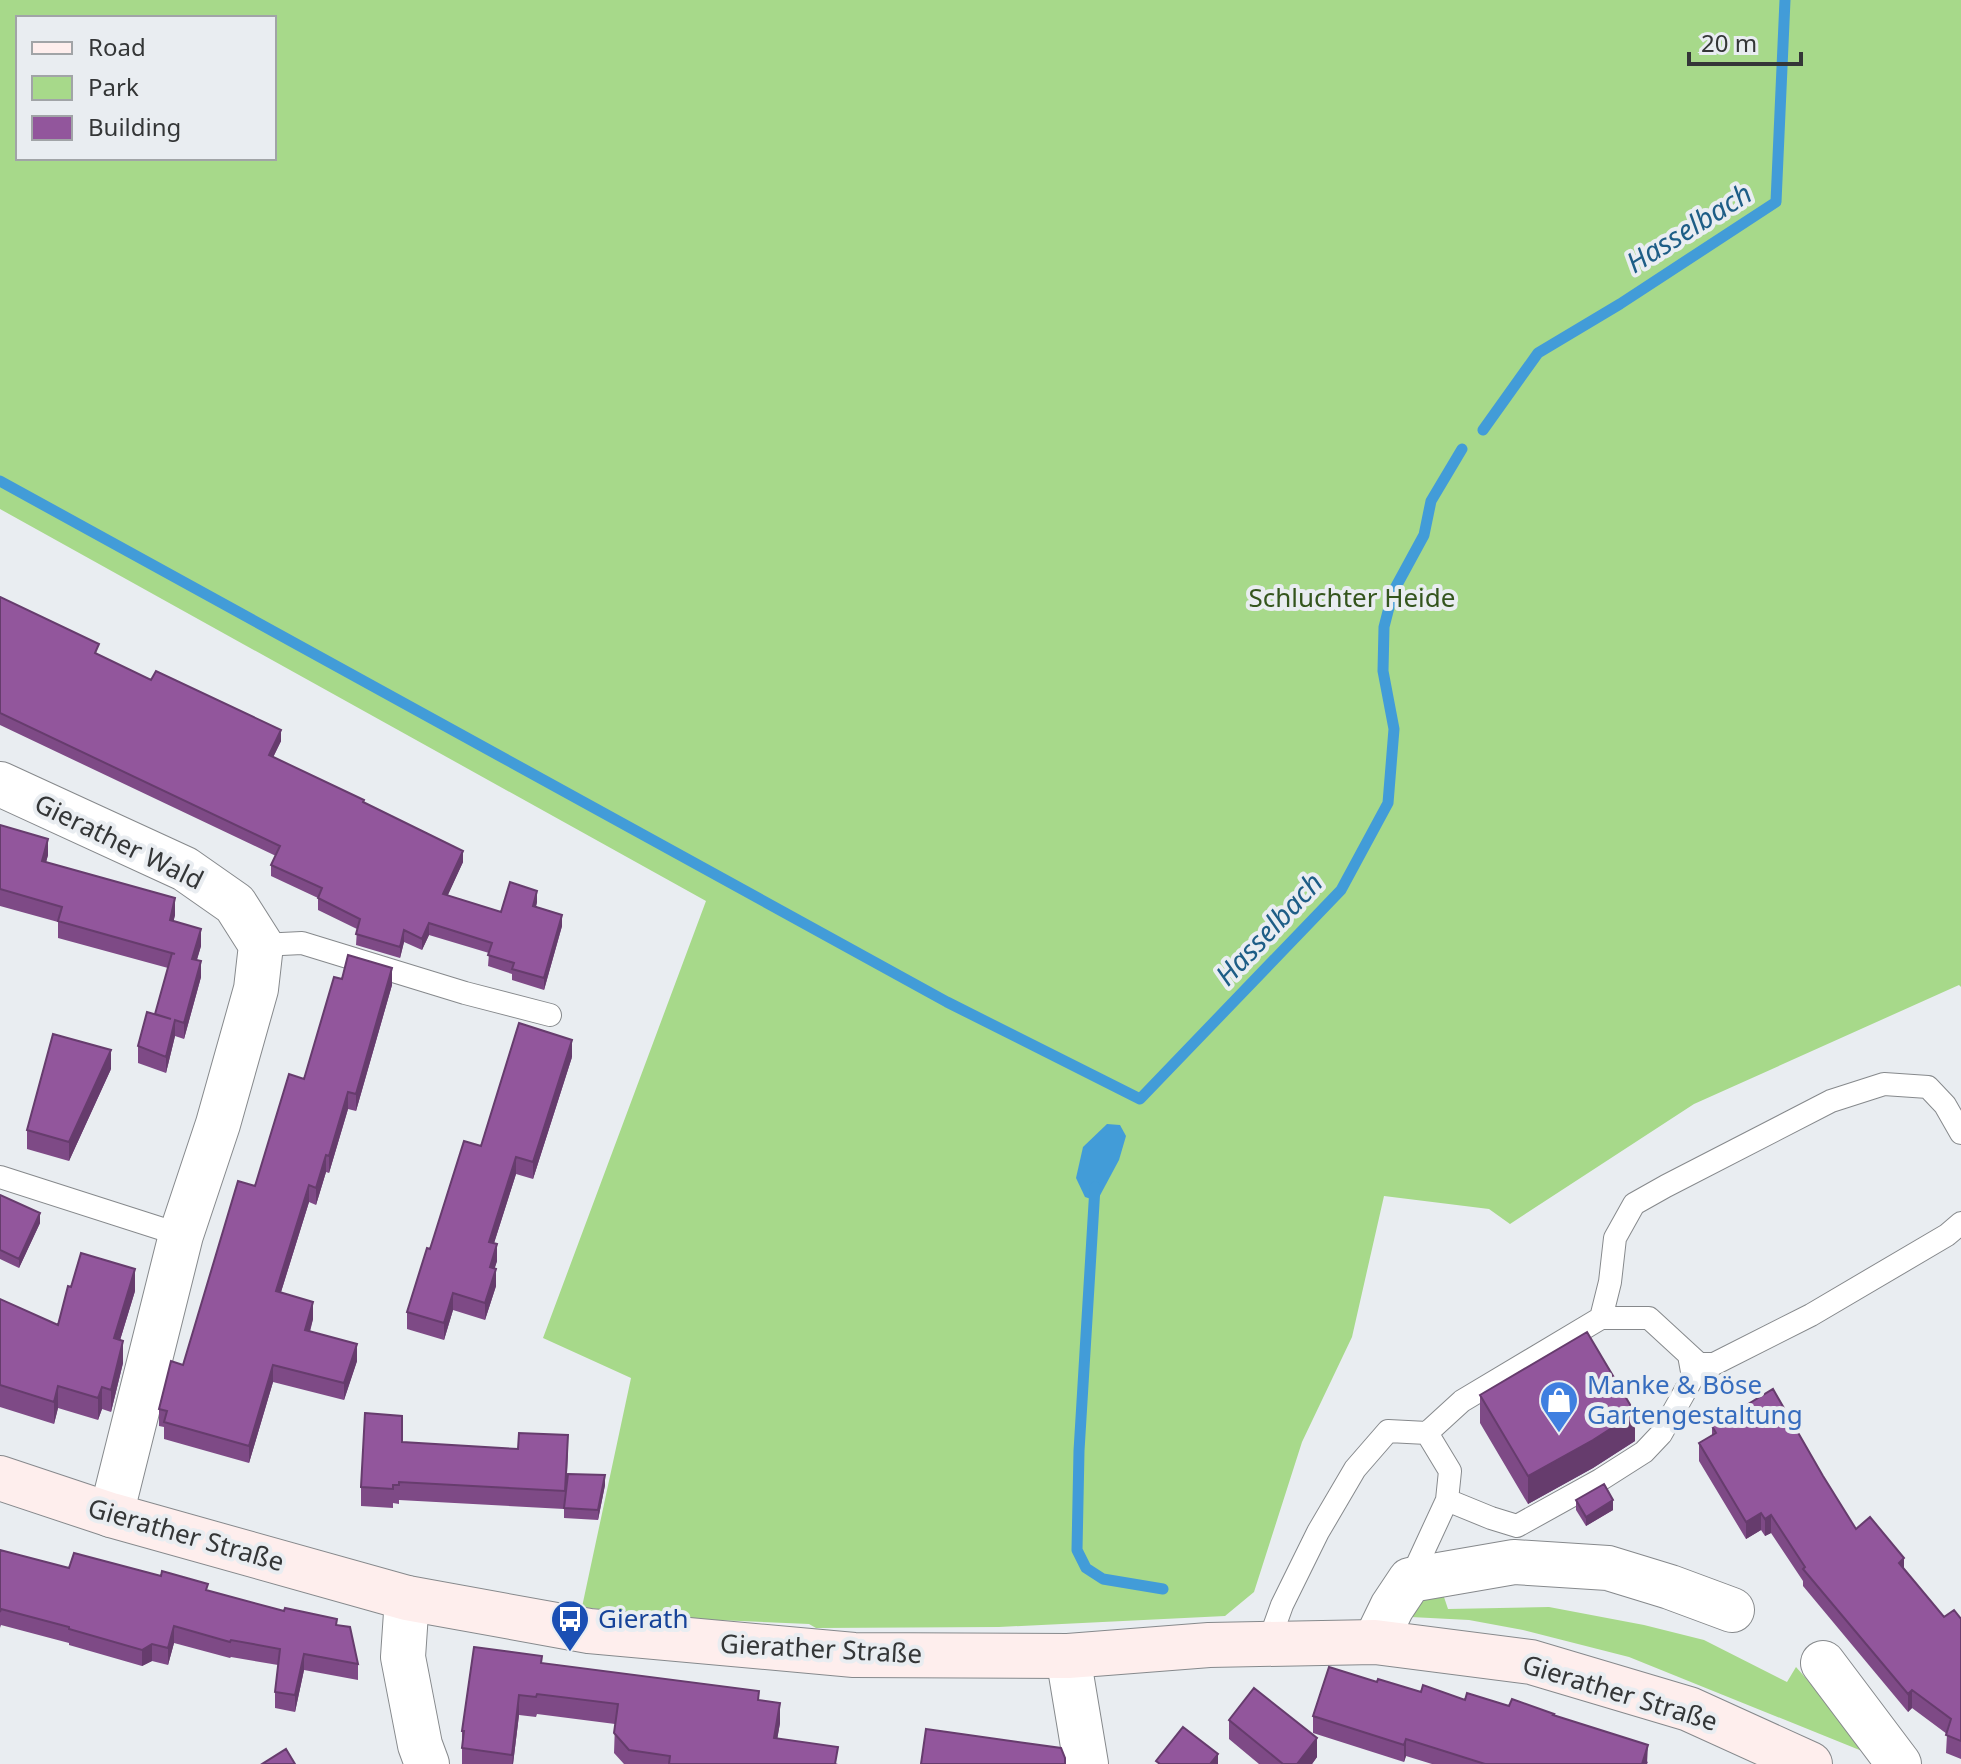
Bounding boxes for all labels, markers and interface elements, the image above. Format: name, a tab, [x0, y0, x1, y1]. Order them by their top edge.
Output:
legend	[16, 16, 276, 160]
scale bar	[1689, 16, 1801, 66]
text: 20 m	[1701, 26, 1757, 59]
text: Road	[88, 30, 146, 63]
text: Park	[88, 70, 139, 103]
text: Building	[88, 110, 181, 143]
water label: Hasselbach	[1618, 174, 1758, 281]
park label: Schluchter Heide	[1249, 579, 1456, 615]
street label: Gierather Wald	[29, 785, 210, 898]
water label: Hasselbach	[1206, 864, 1330, 993]
place label: Manke & Böse Gartengestaltung	[1587, 1366, 1803, 1432]
shop icon: Manke & Böse Gartengestaltung	[1538, 1379, 1580, 1434]
street label: Gierather Straße	[84, 1489, 288, 1579]
bus stop icon: Gierath	[549, 1598, 591, 1653]
place label: Gierath	[598, 1600, 689, 1636]
street label: Gierather Straße	[719, 1625, 923, 1671]
street label: Gierather Straße	[1518, 1645, 1722, 1739]

